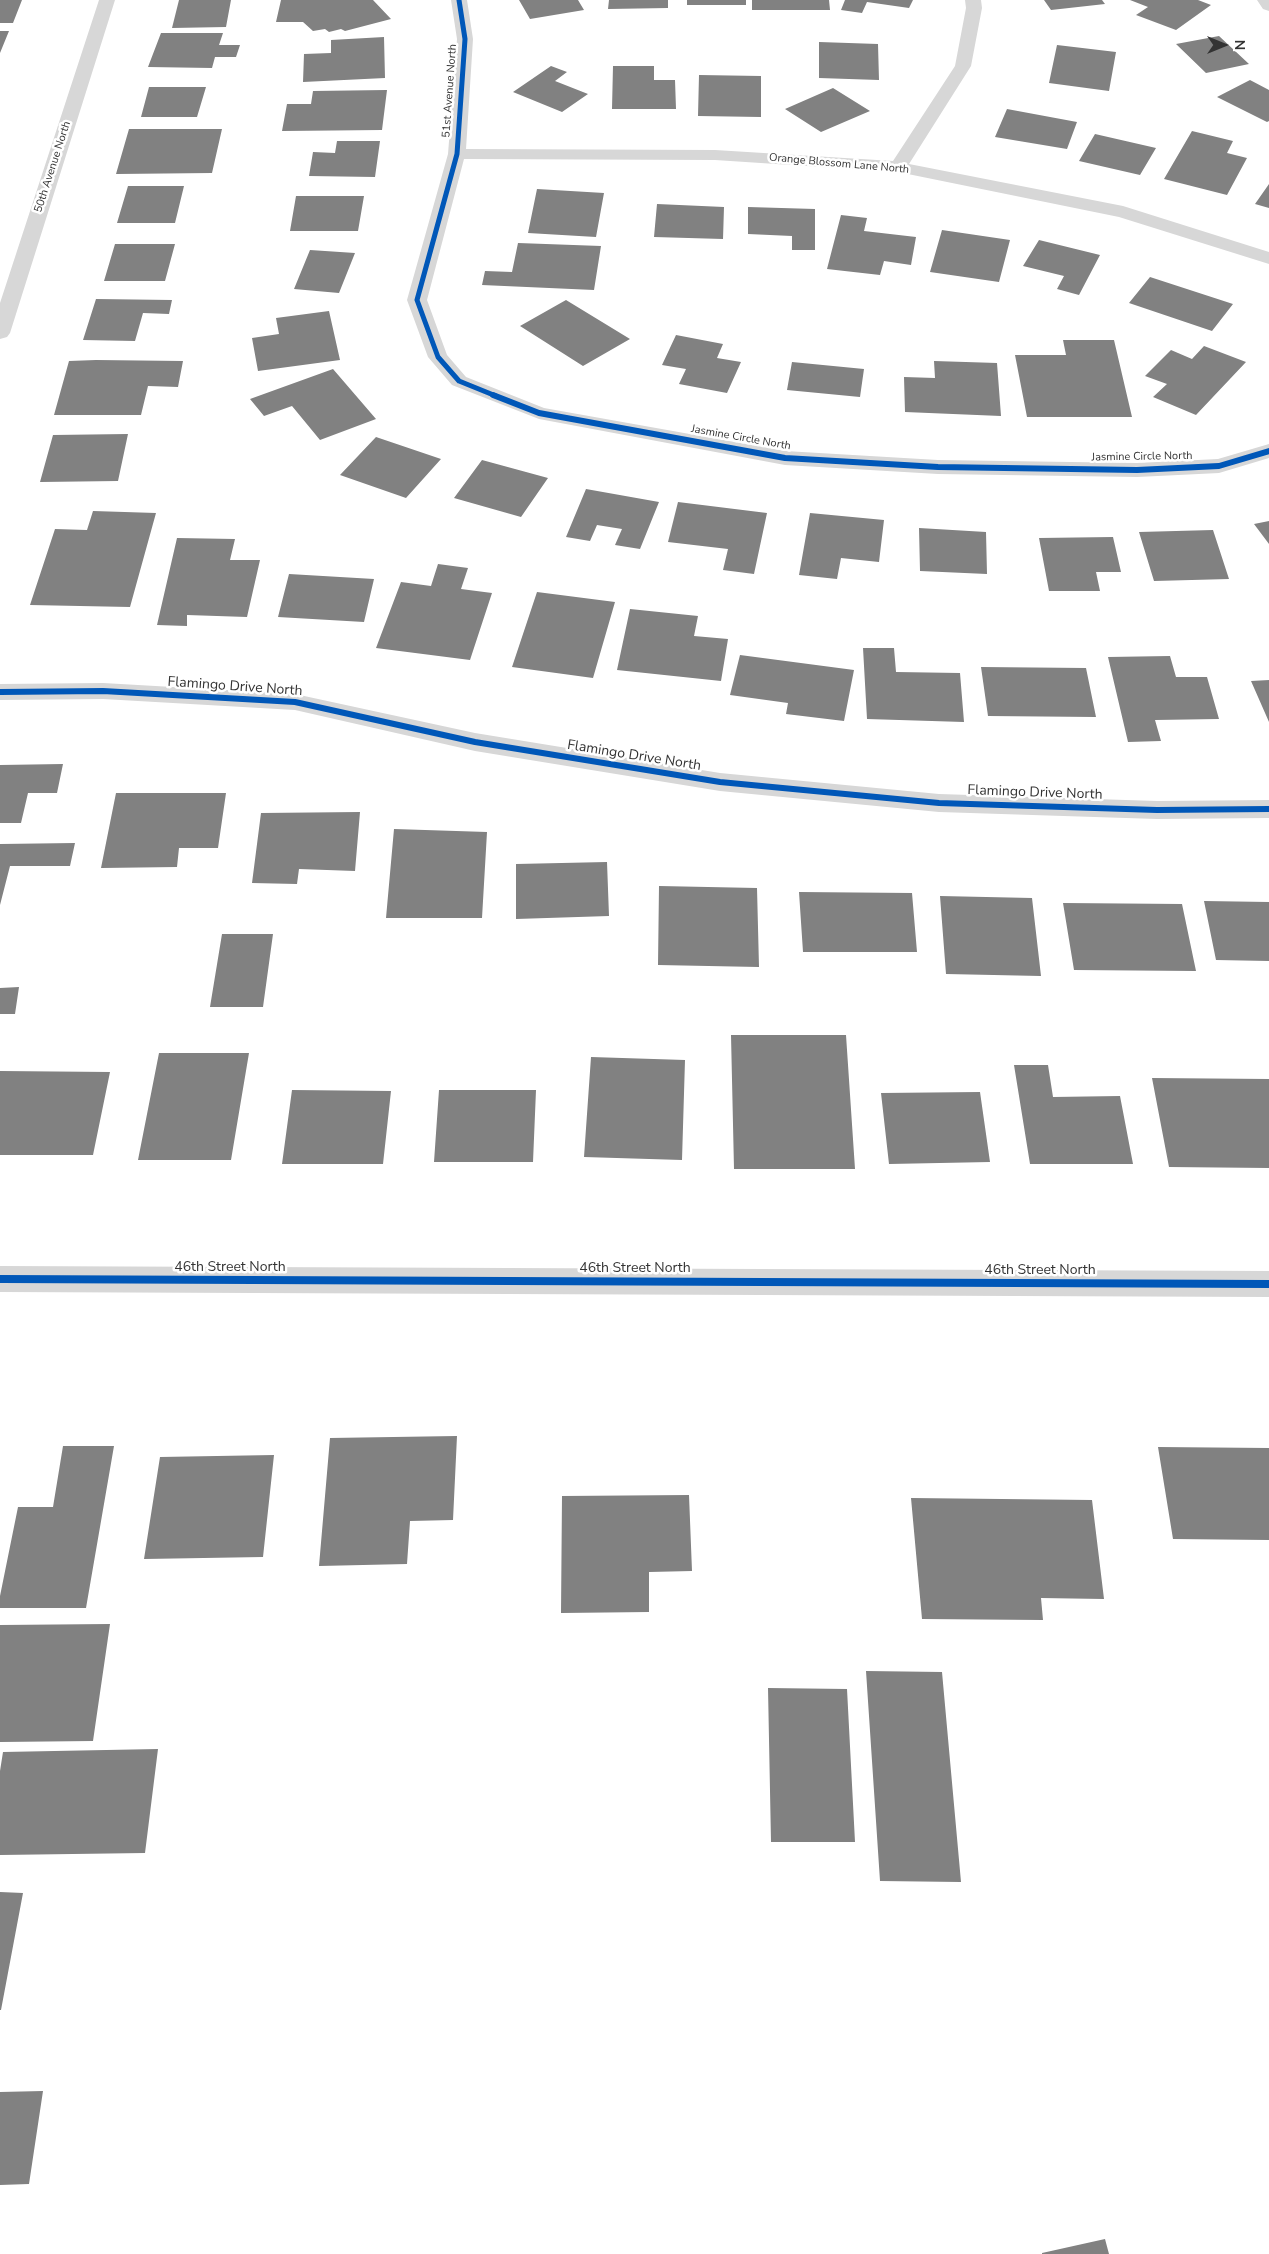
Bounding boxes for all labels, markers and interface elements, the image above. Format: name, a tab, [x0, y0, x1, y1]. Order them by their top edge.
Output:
north arrow	[1199, 20, 1249, 70]
text: N	[1230, 40, 1249, 50]
street label: 51st Avenue North	[440, 44, 460, 138]
street label: 50th Avenue North	[32, 120, 74, 214]
street label: Orange Blossom Lane North	[768, 151, 910, 177]
street label: Jasmine Circle North	[690, 423, 792, 453]
street label: Jasmine Circle North	[1091, 450, 1193, 464]
street label: Flamingo Drive North	[167, 674, 303, 700]
street label: Flamingo Drive North	[566, 737, 702, 775]
street label: Flamingo Drive North	[967, 782, 1103, 804]
street label: 46th Street North	[174, 1260, 286, 1276]
street label: 46th Street North	[579, 1261, 691, 1277]
street label: 46th Street North	[984, 1263, 1096, 1279]

